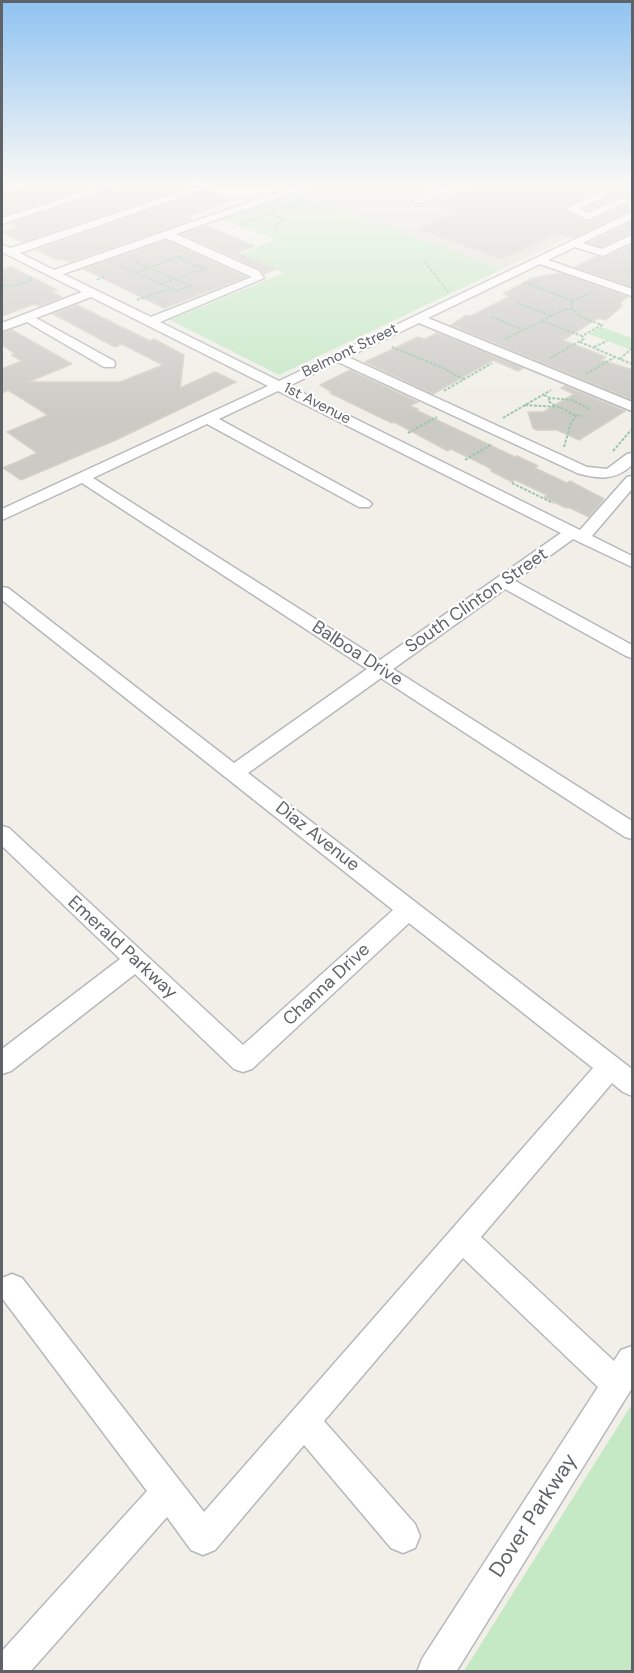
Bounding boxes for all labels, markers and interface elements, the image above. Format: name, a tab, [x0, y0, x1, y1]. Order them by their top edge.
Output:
street label: Belmont Street	[299, 320, 401, 382]
street label: 1st Avenue	[281, 379, 353, 429]
street label: South Clinton Street	[402, 544, 552, 658]
street label: Balboa Drive	[308, 617, 406, 691]
street label: Diaz Avenue	[271, 797, 363, 877]
street label: Emerald Parkway	[63, 892, 181, 1004]
street label: Channa Drive	[279, 939, 375, 1031]
street label: Dover Parkway	[485, 1450, 583, 1582]

